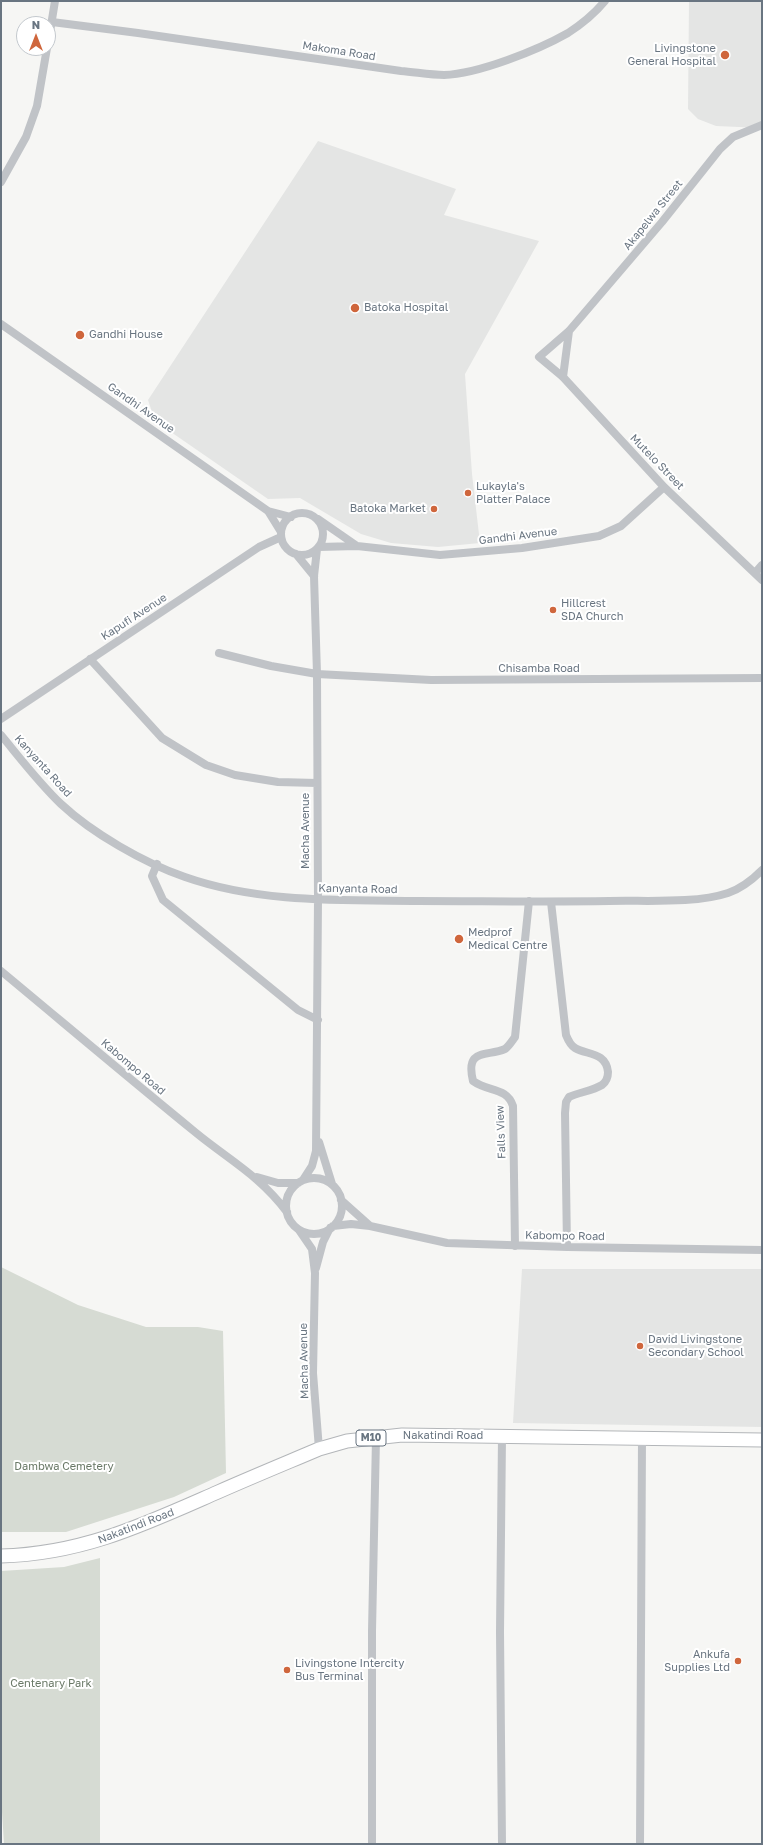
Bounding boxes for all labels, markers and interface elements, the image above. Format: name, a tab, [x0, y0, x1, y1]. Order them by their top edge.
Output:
north arrow	[16, 16, 56, 56]
text: N	[32, 18, 40, 31]
street label: Makoma Road	[301, 39, 377, 63]
place label: Livingstone General Hospital	[627, 42, 716, 68]
marker: Livingstone General Hospital	[719, 49, 731, 61]
street label: Akapelwa Street	[621, 177, 685, 253]
place label: Batoka Hospital	[364, 301, 448, 315]
marker: Batoka Hospital	[349, 302, 361, 314]
place label: Gandhi House	[89, 328, 163, 342]
marker: Gandhi House	[74, 329, 86, 341]
street label: Gandhi Avenue	[105, 380, 177, 436]
street label: Mutelo Street	[627, 431, 687, 493]
place label: Lukayla's Platter Palace	[476, 480, 550, 506]
marker: Lukayla's Platter Palace	[463, 488, 473, 498]
place label: Batoka Market	[350, 502, 426, 516]
marker: Batoka Market	[429, 504, 439, 514]
street label: Gandhi Avenue	[478, 525, 558, 547]
street label: Kapufi Avenue	[99, 591, 169, 643]
place label: Hillcrest SDA Church	[561, 597, 623, 623]
marker: Hillcrest SDA Church	[548, 605, 558, 615]
street label: Chisamba Road	[498, 662, 580, 676]
street label: Kanyanta Road	[12, 732, 74, 800]
street label: Macha Avenue	[299, 793, 313, 869]
street label: Kanyanta Road	[318, 882, 398, 896]
place label: Medprof Medical Centre	[468, 926, 548, 952]
marker: Medprof Medical Centre	[453, 933, 465, 945]
street label: Kabompo Road	[98, 1036, 168, 1098]
street label: Falls View	[493, 1105, 509, 1159]
street label: Kabompo Road	[525, 1229, 605, 1243]
street label: Macha Avenue	[297, 1323, 311, 1399]
place label: David Livingstone Secondary School	[648, 1333, 744, 1359]
marker: David Livingstone Secondary School	[635, 1341, 645, 1351]
street label: Nakatindi Road	[403, 1429, 483, 1443]
road number: M10	[356, 1430, 386, 1446]
park label: Dambwa Cemetery	[14, 1460, 114, 1474]
street label: Nakatindi Road	[96, 1505, 176, 1547]
place label: Ankufa Supplies Ltd	[664, 1648, 730, 1674]
marker: Ankufa Supplies Ltd	[733, 1656, 743, 1666]
place label: Livingstone Intercity Bus Terminal	[295, 1657, 404, 1683]
marker: Livingstone Intercity Bus Terminal	[282, 1665, 292, 1675]
park label: Centenary Park	[10, 1677, 92, 1691]

